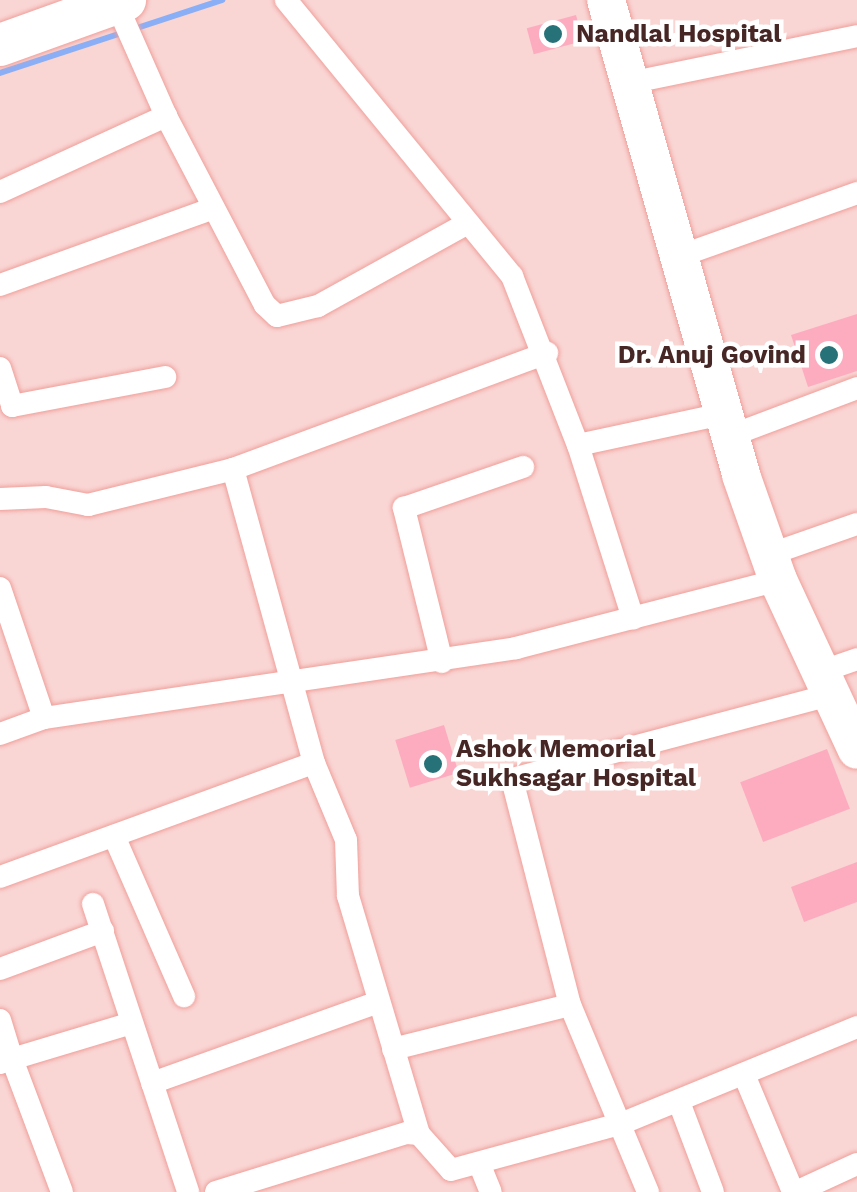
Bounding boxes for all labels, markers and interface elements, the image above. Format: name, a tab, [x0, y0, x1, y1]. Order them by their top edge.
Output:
place label: Nandlal Hospital	[576, 19, 782, 49]
marker: Nandlal Hospital	[540, 21, 566, 47]
place label: Dr. Anuj Govind	[617, 340, 806, 370]
marker: Dr. Anuj Govind	[816, 342, 842, 368]
place label: Ashok Memorial Sukhsagar Hospital	[456, 735, 696, 794]
marker: Ashok Memorial Sukhsagar Hospital	[420, 751, 446, 777]

